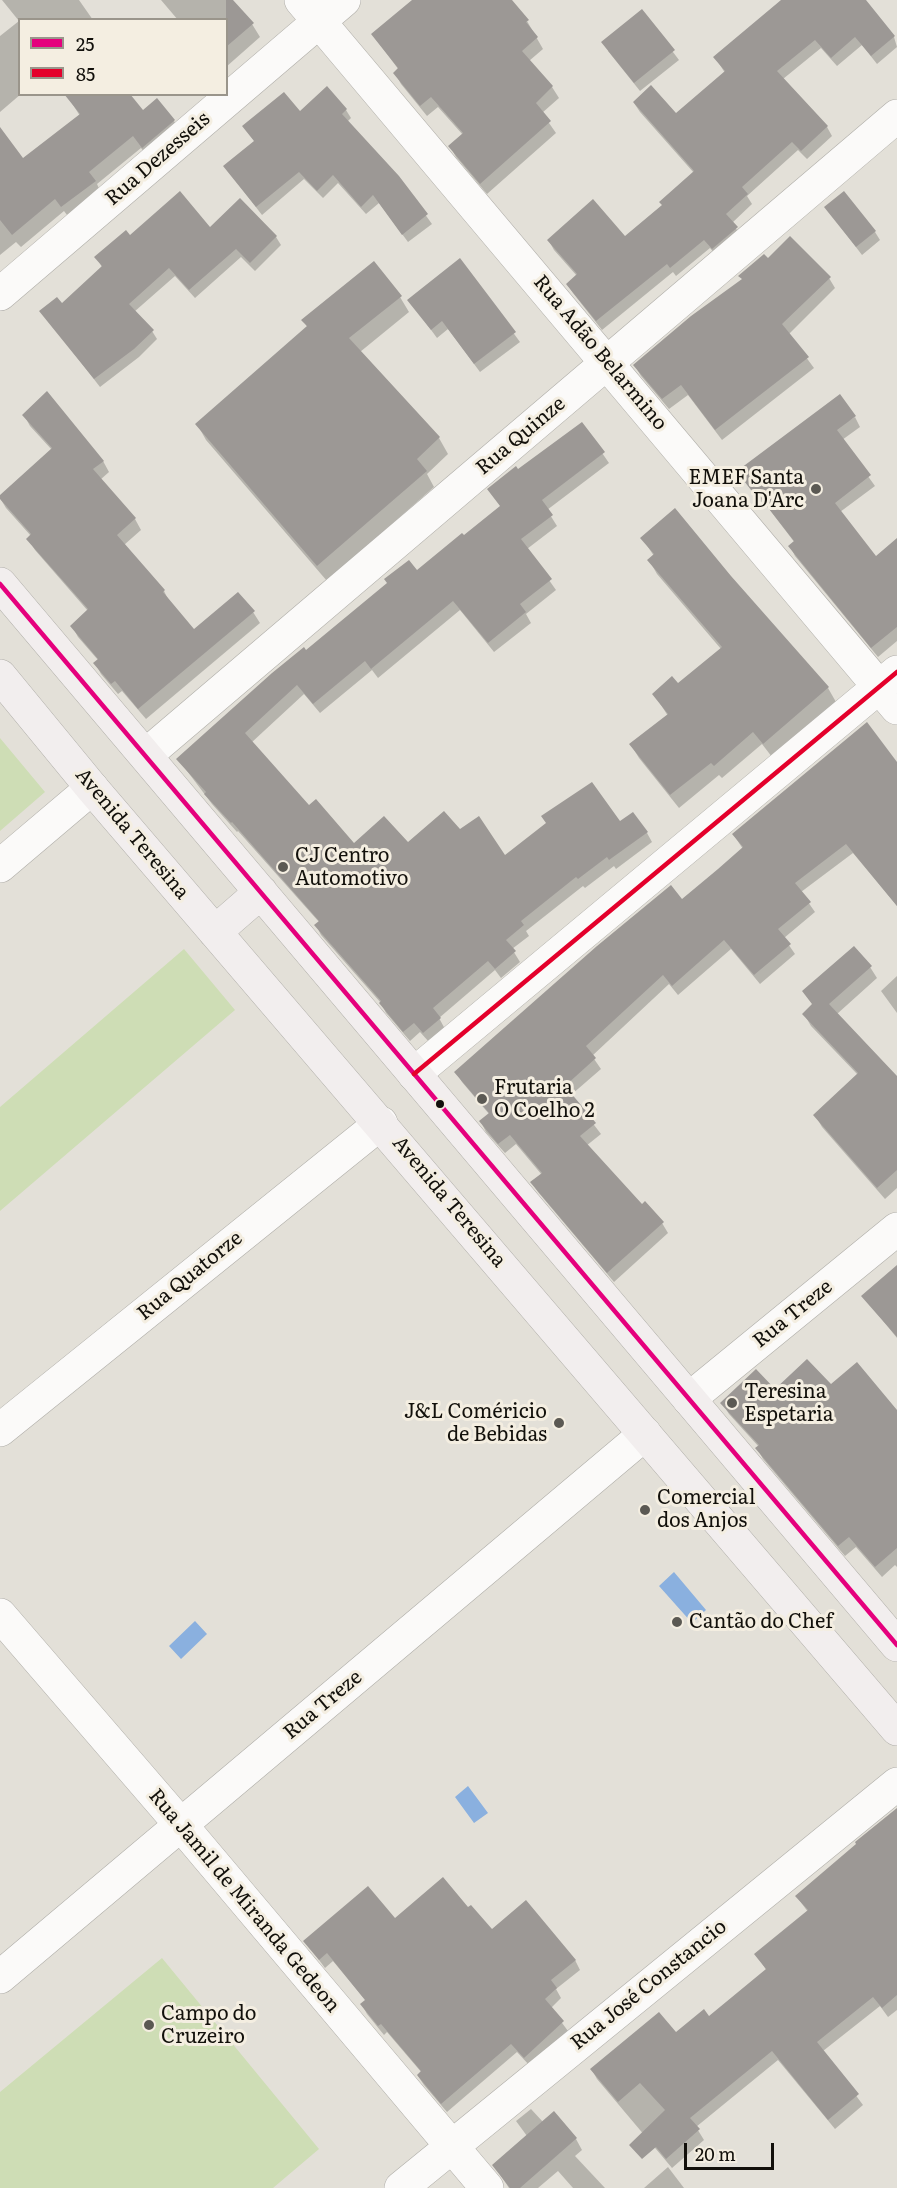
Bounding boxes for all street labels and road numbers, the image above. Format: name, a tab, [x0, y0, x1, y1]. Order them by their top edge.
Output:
street label: Rua Dezesseis	[101, 107, 215, 211]
street label: Rua Adão Belarmino	[528, 271, 672, 435]
street label: Rua Quinze	[472, 392, 570, 480]
street label: Avenida Teresina	[70, 763, 194, 905]
street label: Avenida Teresina	[387, 1131, 511, 1273]
street label: Rua Quatorze	[133, 1226, 247, 1326]
street label: Rua Treze	[749, 1275, 837, 1353]
street label: Rua Treze	[279, 1665, 367, 1745]
street label: Rua Jamil de Miranda Gedeon	[143, 1784, 345, 2018]
street label: Rua José Constancio	[566, 1915, 732, 2055]

